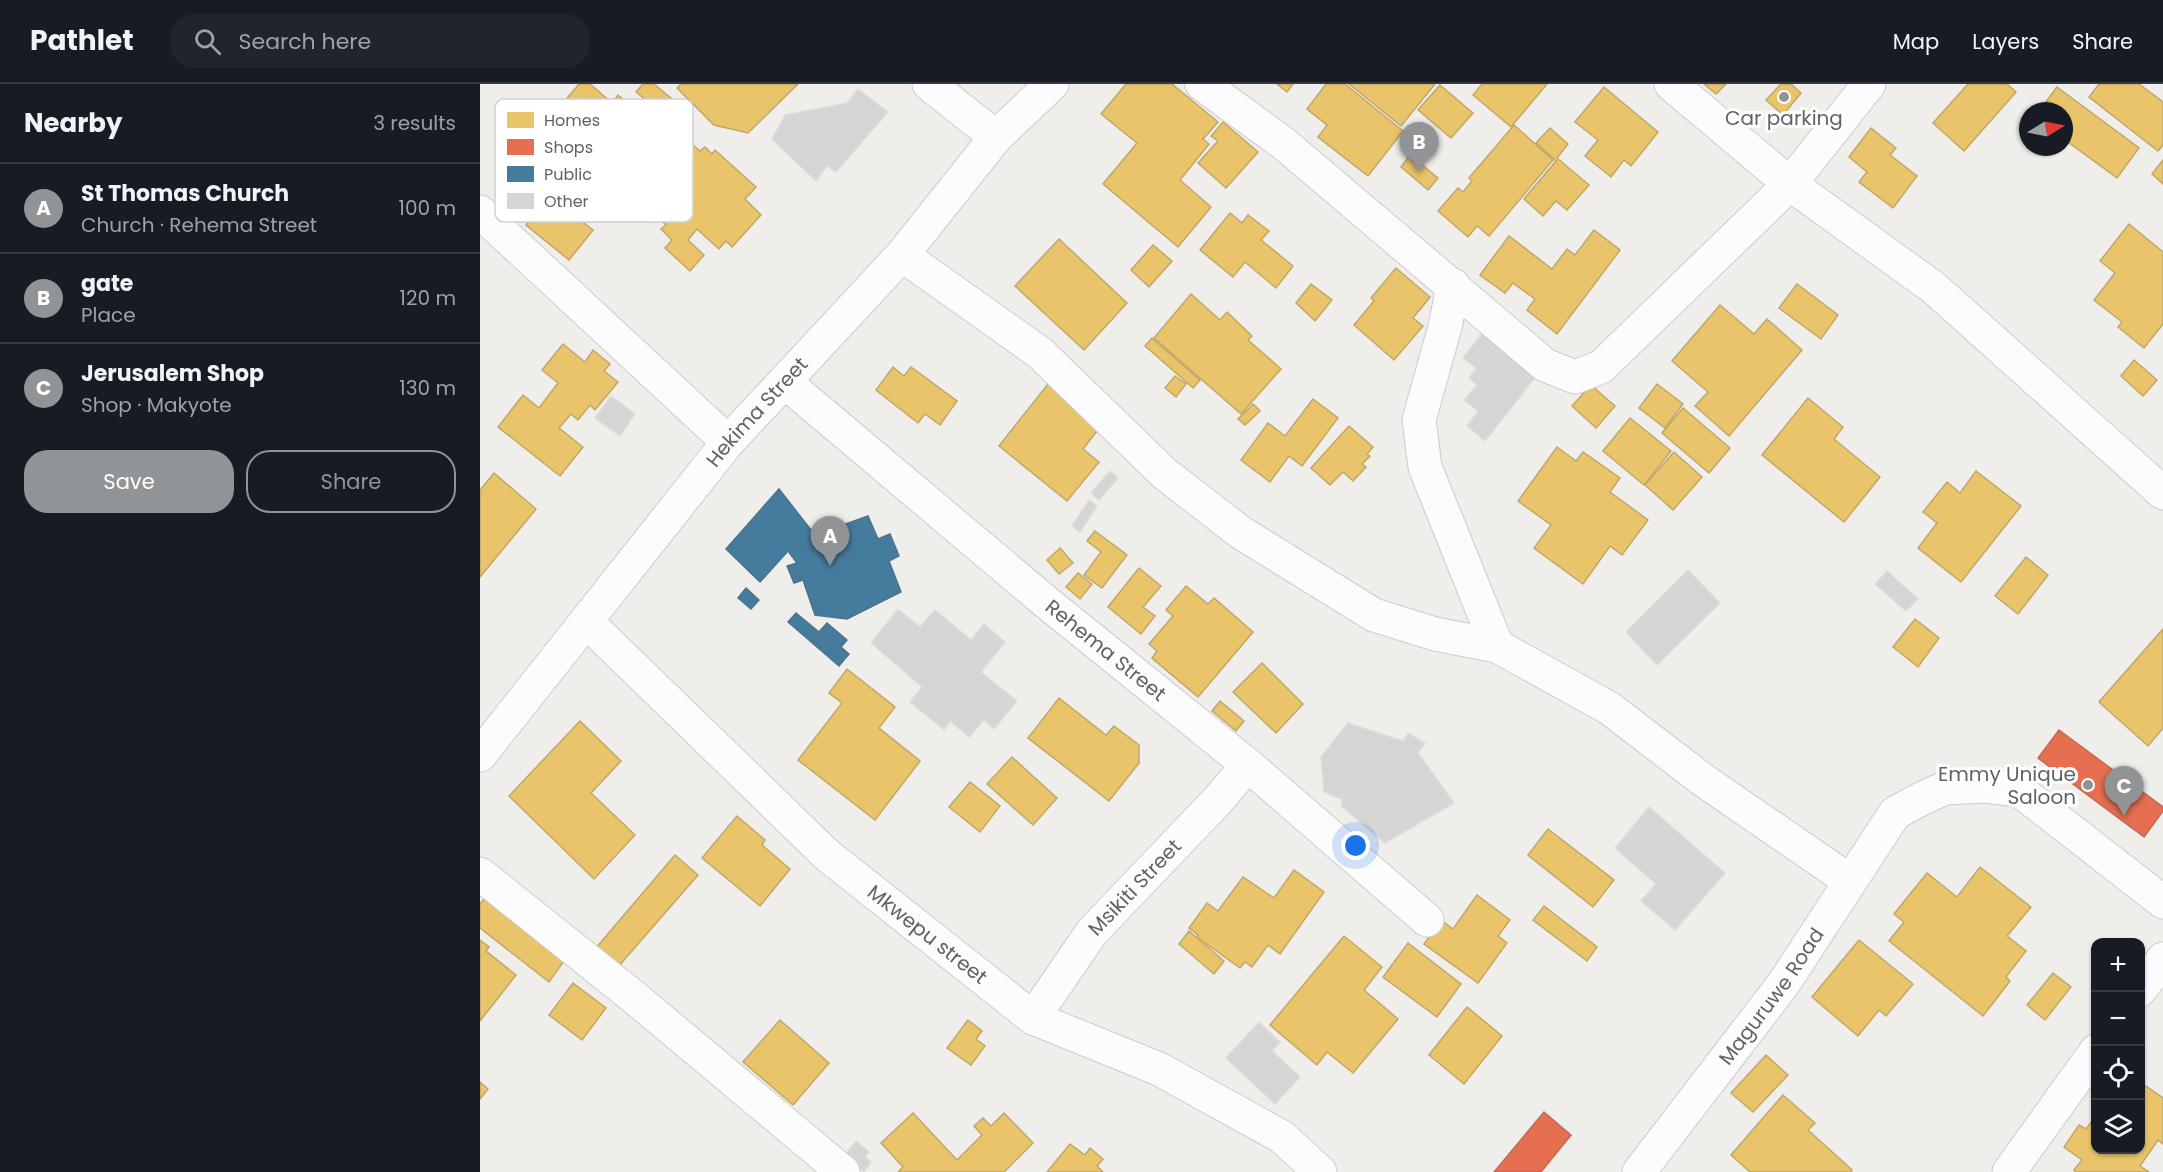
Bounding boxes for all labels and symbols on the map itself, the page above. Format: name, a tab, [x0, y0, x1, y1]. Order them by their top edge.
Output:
marker: Car parking	[1777, 90, 1791, 104]
legend	[495, 99, 693, 222]
north arrow	[2019, 102, 2073, 156]
place label: Car parking	[1725, 104, 1843, 132]
text: Homes	[544, 109, 600, 132]
pin: B	[1400, 122, 1438, 172]
text: Shops	[544, 136, 593, 159]
text: Public	[544, 163, 592, 186]
text: Other	[544, 190, 589, 213]
street label: Hekima Street	[700, 351, 814, 473]
pin: A	[810, 516, 850, 566]
street label: Rehema Street	[1039, 593, 1172, 707]
place label: Emmy Unique Saloon	[1938, 760, 2076, 811]
pin: C	[2104, 766, 2144, 816]
marker: Emmy Unique Saloon	[2081, 778, 2095, 792]
your location	[1341, 831, 1370, 860]
street label: Msikiti Street	[1082, 833, 1188, 942]
street label: Mkwepu street	[862, 878, 993, 991]
street label: Maguruwe Road	[1712, 922, 1830, 1071]

